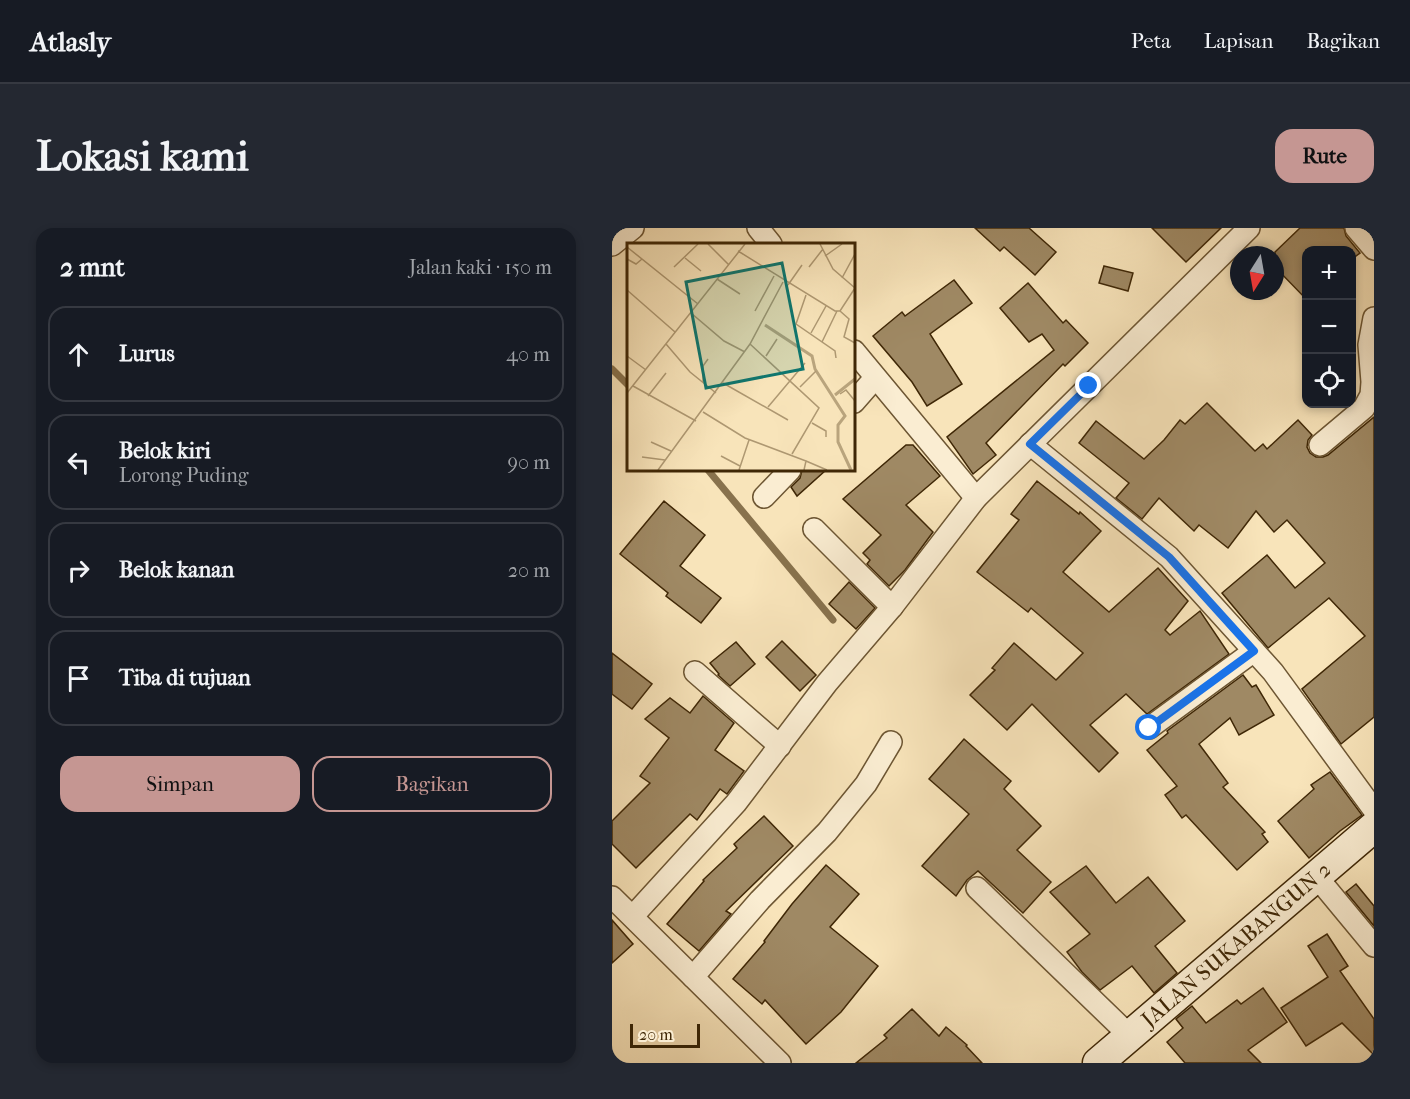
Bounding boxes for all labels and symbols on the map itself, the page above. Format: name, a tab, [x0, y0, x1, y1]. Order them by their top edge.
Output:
inset map	[627, 243, 855, 471]
north arrow	[1230, 246, 1284, 300]
route end	[1075, 372, 1101, 398]
route start	[1135, 714, 1161, 740]
street label: JALAN SUKABANGUN 2	[1135, 857, 1336, 1034]
scale bar	[630, 1021, 700, 1048]

